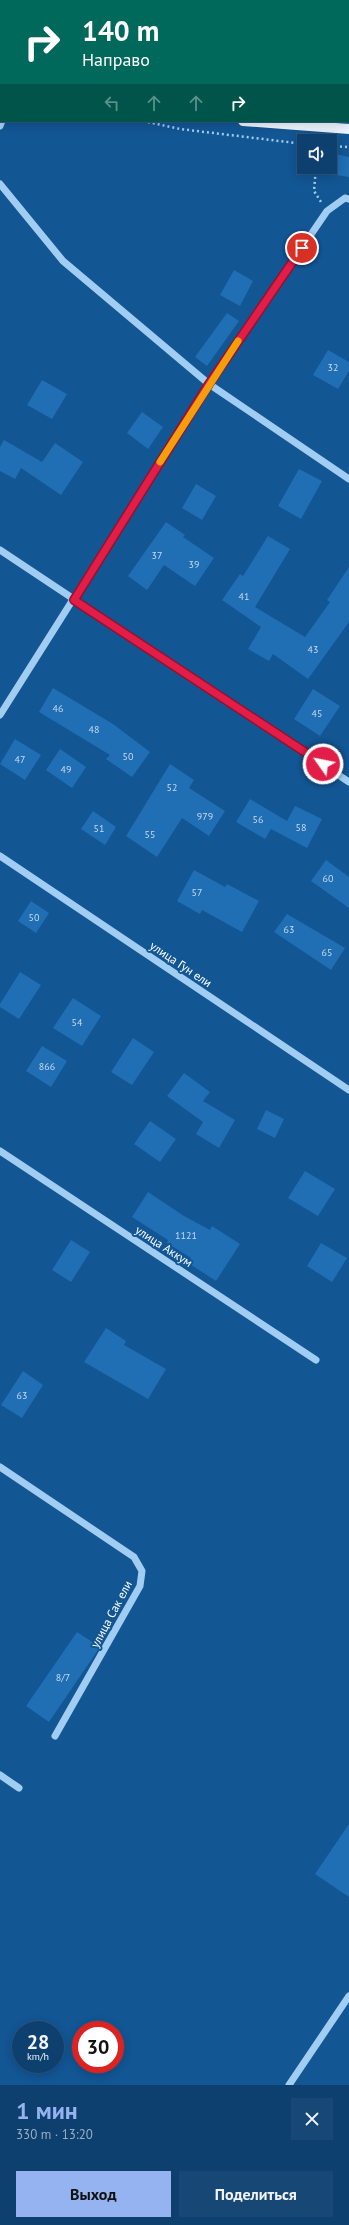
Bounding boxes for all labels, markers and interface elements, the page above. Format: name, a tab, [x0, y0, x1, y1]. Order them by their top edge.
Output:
text: 140 m	[82, 12, 159, 49]
icon: right	[16, 16, 68, 68]
text: Направо	[82, 48, 150, 71]
icon: left	[101, 92, 123, 114]
icon: ahead	[143, 92, 165, 114]
icon: ahead	[185, 92, 207, 114]
icon: right	[227, 92, 249, 114]
map controls	[297, 134, 337, 174]
button: sound	[297, 134, 337, 174]
pin	[285, 231, 319, 265]
icon: arrive	[291, 237, 313, 259]
house number: 32	[328, 361, 338, 374]
house number: 37	[152, 549, 162, 562]
house number: 39	[189, 558, 199, 571]
house number: 41	[239, 590, 249, 603]
house number: 43	[308, 643, 318, 656]
house number: 46	[53, 702, 63, 715]
house number: 45	[312, 707, 322, 720]
house number: 48	[89, 723, 99, 736]
position arrow	[302, 743, 344, 785]
house number: 50	[123, 750, 134, 763]
house number: 47	[15, 753, 25, 766]
house number: 49	[61, 763, 71, 776]
house number: 52	[167, 781, 177, 794]
house number: 979	[197, 810, 213, 823]
house number: 56	[253, 813, 263, 826]
house number: 58	[296, 821, 306, 834]
house number: 51	[94, 822, 104, 835]
house number: 55	[145, 828, 155, 841]
house number: 60	[323, 872, 334, 885]
house number: 57	[192, 886, 202, 899]
house number: 50	[29, 911, 40, 924]
house number: 63	[284, 923, 294, 936]
street label: улица Гун ели	[147, 938, 215, 990]
house number: 65	[322, 946, 332, 959]
house number: 54	[72, 1016, 83, 1029]
house number: 866	[39, 1060, 55, 1073]
street label: улица Аккум	[133, 1222, 195, 1270]
house number: 1121	[175, 1229, 197, 1242]
house number: 63	[17, 1389, 27, 1402]
street label: улица Сак ели	[87, 1578, 135, 1650]
house number: 8/7	[56, 1671, 70, 1684]
speed limit sign: 30	[72, 2021, 124, 2073]
text: 28	[27, 2029, 49, 2055]
text: km/h	[27, 2050, 49, 2063]
text: 1 мин	[16, 2095, 78, 2126]
button: close	[291, 2098, 333, 2140]
text: 330 m · 13:20	[16, 2126, 93, 2143]
button: Выход	[16, 2171, 171, 2217]
button: Поделиться	[179, 2171, 333, 2217]

